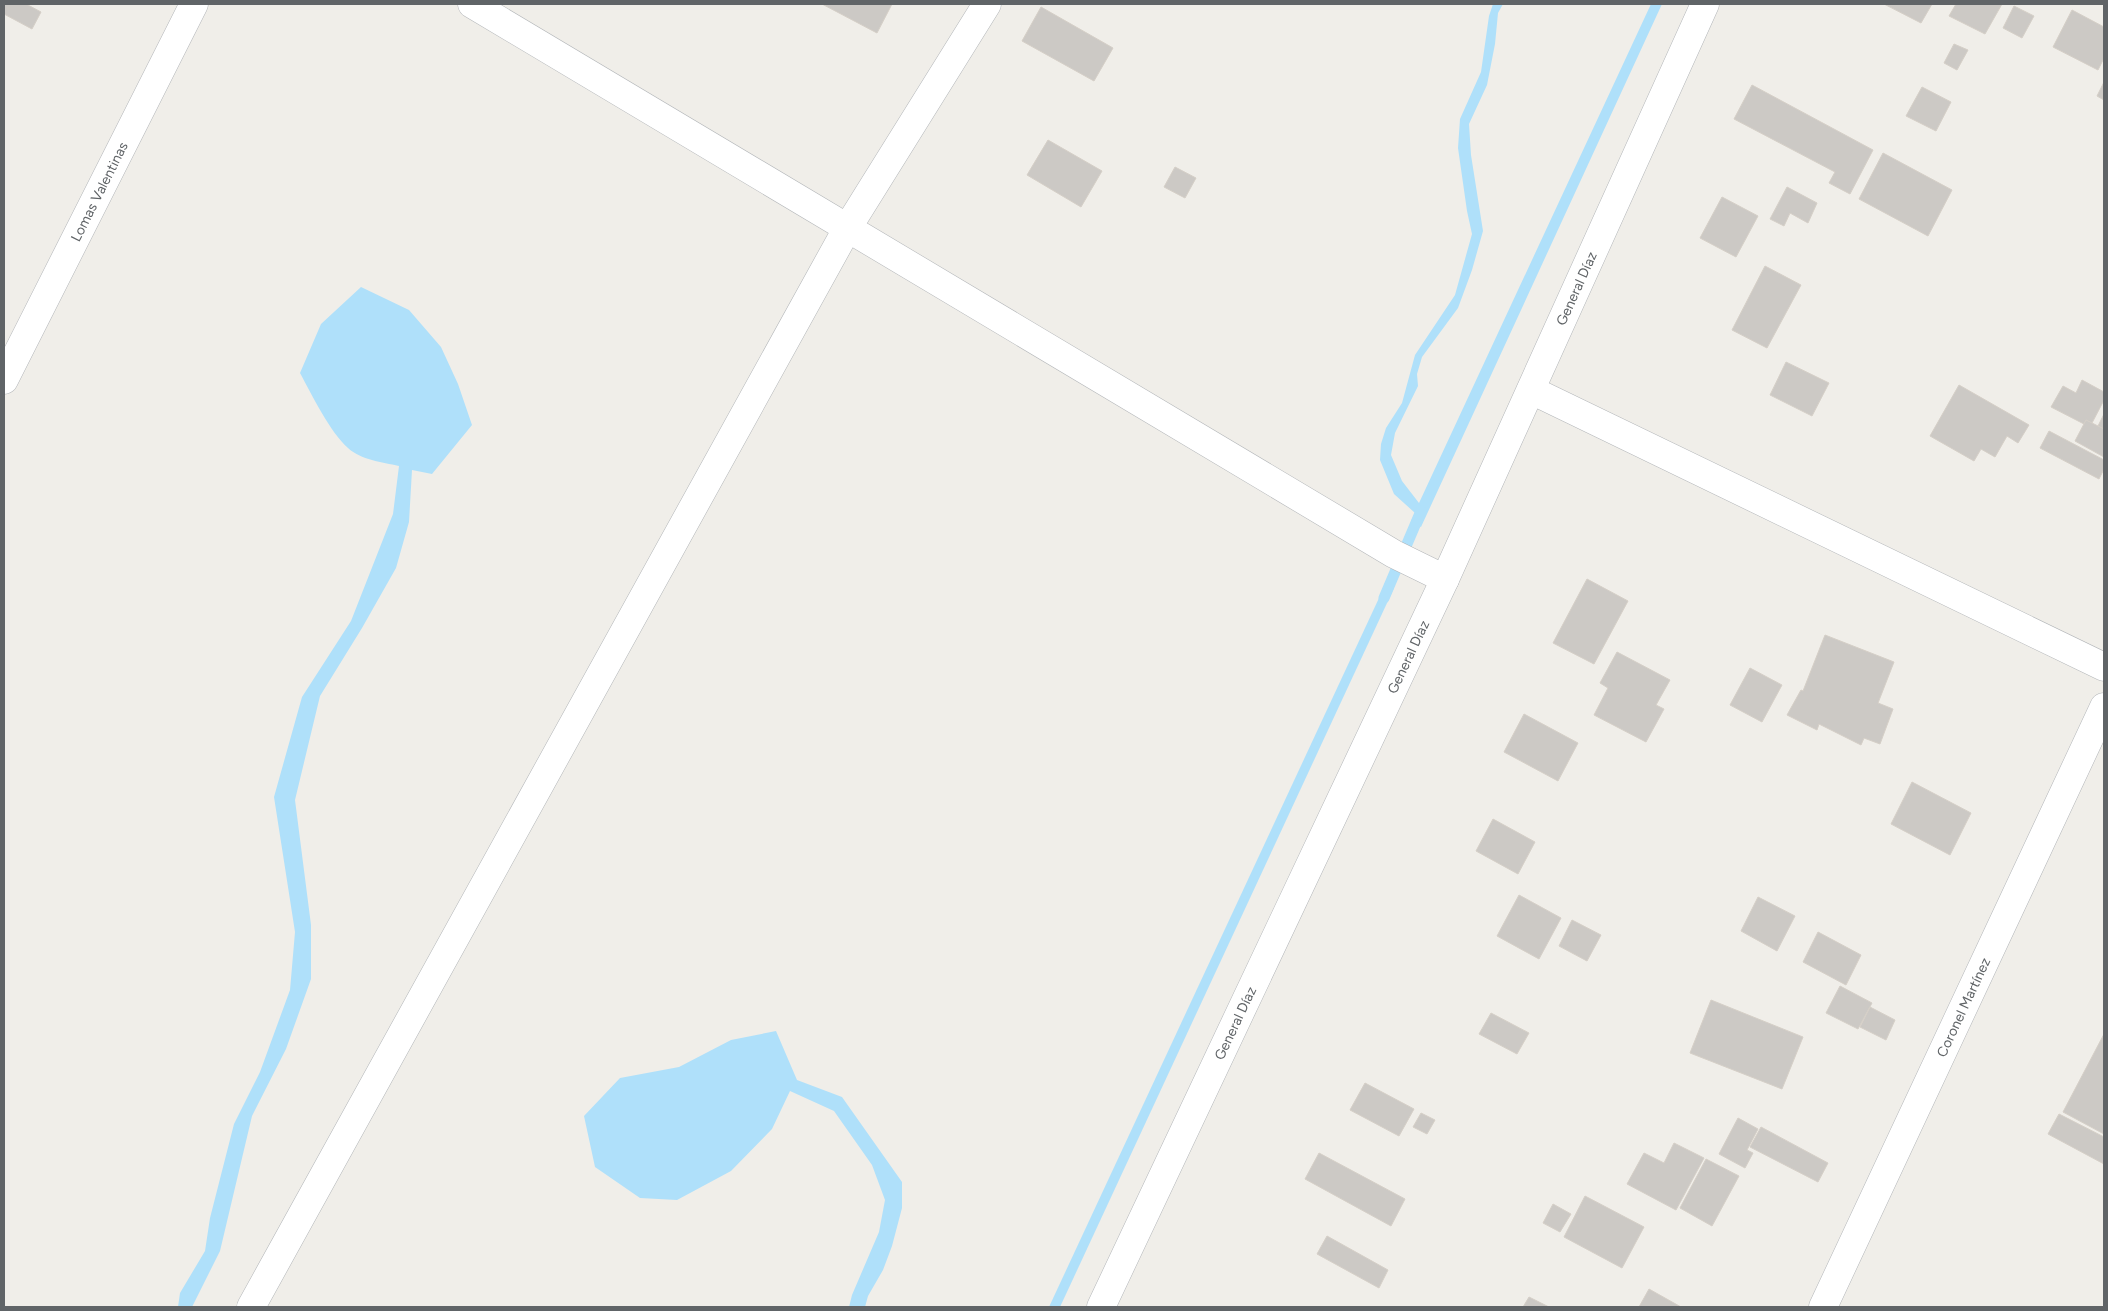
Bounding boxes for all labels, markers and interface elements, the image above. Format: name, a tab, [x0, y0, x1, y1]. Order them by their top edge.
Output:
street label: Lomas Valentinas	[67, 139, 131, 244]
street label: General Díaz	[1552, 249, 1600, 328]
street label: General Díaz	[1384, 617, 1433, 696]
street label: Coronel Martínez	[1933, 955, 1994, 1060]
street label: General Díaz	[1211, 984, 1260, 1062]

